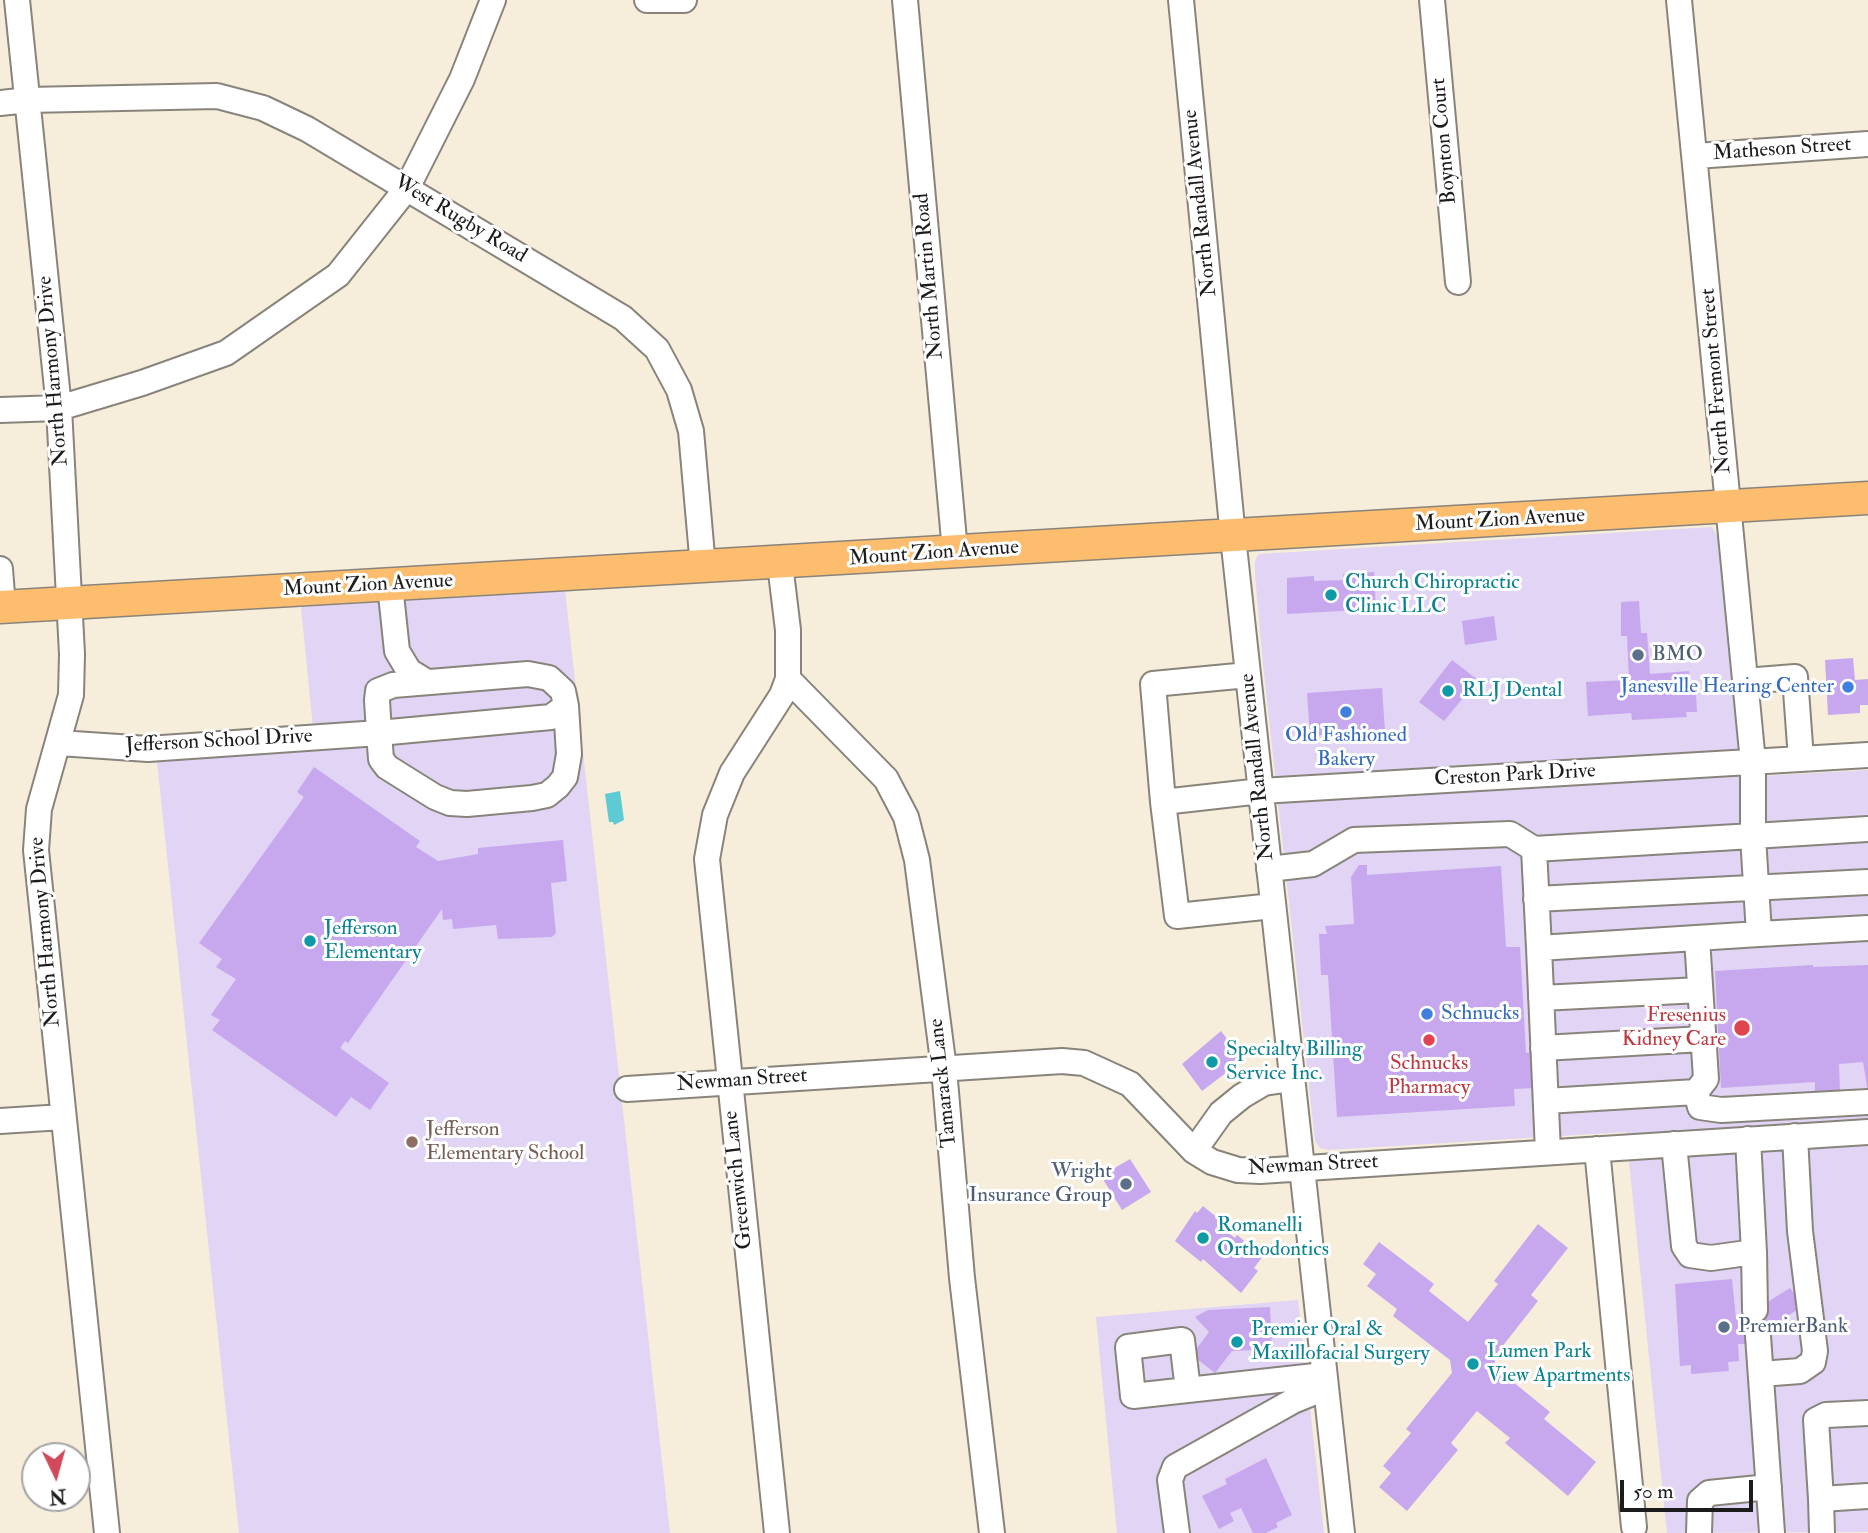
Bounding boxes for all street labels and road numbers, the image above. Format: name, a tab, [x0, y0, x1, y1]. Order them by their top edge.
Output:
street label: Boynton Court	[1427, 77, 1463, 205]
street label: North Randall Avenue	[1179, 108, 1223, 298]
street label: Matheson Street	[1712, 133, 1852, 167]
street label: West Rugby Road	[389, 170, 531, 270]
street label: North Martin Road	[910, 192, 950, 360]
street label: North Harmony Drive	[33, 275, 75, 467]
street label: North Fremont Street	[1696, 287, 1738, 475]
street label: Mount Zion Avenue	[1414, 504, 1586, 538]
street label: Mount Zion Avenue	[848, 535, 1020, 573]
street label: Mount Zion Avenue	[282, 569, 454, 603]
street label: North Randall Avenue	[1236, 672, 1280, 862]
street label: Jefferson School Drive	[125, 725, 313, 759]
street label: Creston Park Drive	[1434, 759, 1596, 793]
street label: North Harmony Drive	[25, 836, 67, 1028]
street label: Tamarack Lane	[925, 1017, 963, 1149]
street label: Newman Street	[676, 1064, 808, 1098]
street label: Greenwich Lane	[719, 1109, 759, 1251]
street label: Newman Street	[1247, 1150, 1379, 1182]

